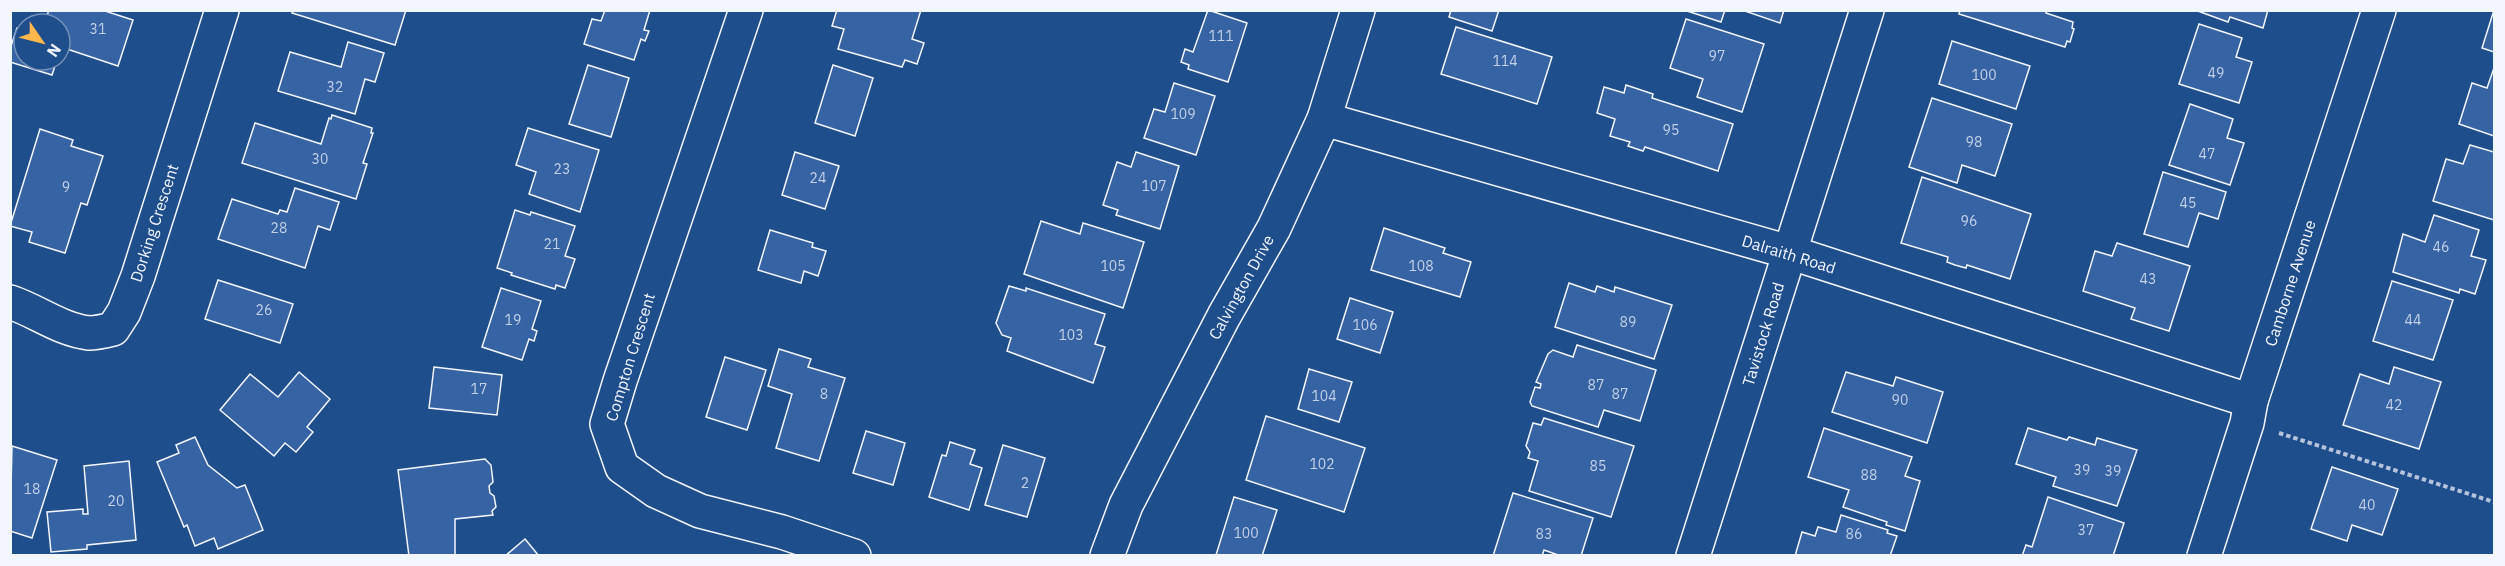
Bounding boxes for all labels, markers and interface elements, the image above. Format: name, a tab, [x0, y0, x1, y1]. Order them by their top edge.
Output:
north arrow	[12, 12, 72, 72]
house number: 31	[90, 20, 106, 38]
house number: 111	[1208, 27, 1234, 45]
text: N	[43, 40, 66, 61]
house number: 97	[1709, 47, 1725, 65]
house number: 114	[1492, 52, 1518, 70]
house number: 49	[2208, 64, 2224, 82]
house number: 100	[1971, 66, 1997, 84]
house number: 32	[327, 78, 343, 96]
house number: 109	[1170, 105, 1196, 123]
house number: 95	[1663, 121, 1679, 139]
house number: 98	[1966, 133, 1982, 151]
house number: 47	[2199, 145, 2215, 163]
house number: 30	[312, 150, 328, 168]
house number: 23	[554, 160, 570, 178]
street label: Dorking Crescent	[125, 161, 183, 285]
house number: 24	[810, 169, 826, 187]
house number: 107	[1141, 177, 1167, 195]
house number: 9	[62, 178, 70, 196]
house number: 45	[2180, 194, 2196, 212]
house number: 96	[1961, 212, 1977, 230]
street label: Camborne Avenue	[2260, 217, 2320, 349]
house number: 28	[271, 219, 287, 237]
street label: Dalraith Road	[1740, 230, 1838, 278]
street label: Calvington Drive	[1204, 231, 1278, 343]
house number: 21	[544, 235, 560, 253]
house number: 46	[2433, 238, 2449, 256]
house number: 105	[1100, 257, 1126, 275]
house number: 108	[1408, 257, 1434, 275]
house number: 43	[2140, 270, 2156, 288]
street label: Tavistock Road	[1738, 280, 1788, 388]
street label: Compton Crescent	[601, 290, 659, 424]
house number: 26	[256, 301, 272, 319]
house number: 19	[505, 311, 521, 329]
house number: 44	[2405, 311, 2421, 329]
house number: 89	[1620, 313, 1636, 331]
house number: 106	[1352, 316, 1378, 334]
house number: 103	[1058, 326, 1084, 344]
house number: 87	[1588, 376, 1604, 394]
house number: 17	[471, 380, 487, 398]
house number: 8	[820, 385, 828, 403]
house number: 87	[1612, 385, 1628, 403]
house number: 104	[1311, 387, 1337, 405]
house number: 90	[1892, 391, 1908, 409]
house number: 42	[2386, 396, 2402, 414]
house number: 102	[1309, 455, 1335, 473]
house number: 85	[1590, 457, 1606, 475]
house number: 39	[2074, 461, 2090, 479]
house number: 39	[2105, 462, 2121, 480]
house number: 88	[1861, 466, 1877, 484]
house number: 2	[1021, 474, 1029, 492]
house number: 18	[24, 480, 40, 498]
house number: 20	[108, 492, 124, 510]
house number: 40	[2359, 496, 2375, 514]
house number: 37	[2078, 521, 2094, 539]
house number: 100	[1233, 524, 1259, 542]
house number: 83	[1536, 525, 1552, 543]
house number: 86	[1846, 525, 1862, 543]

